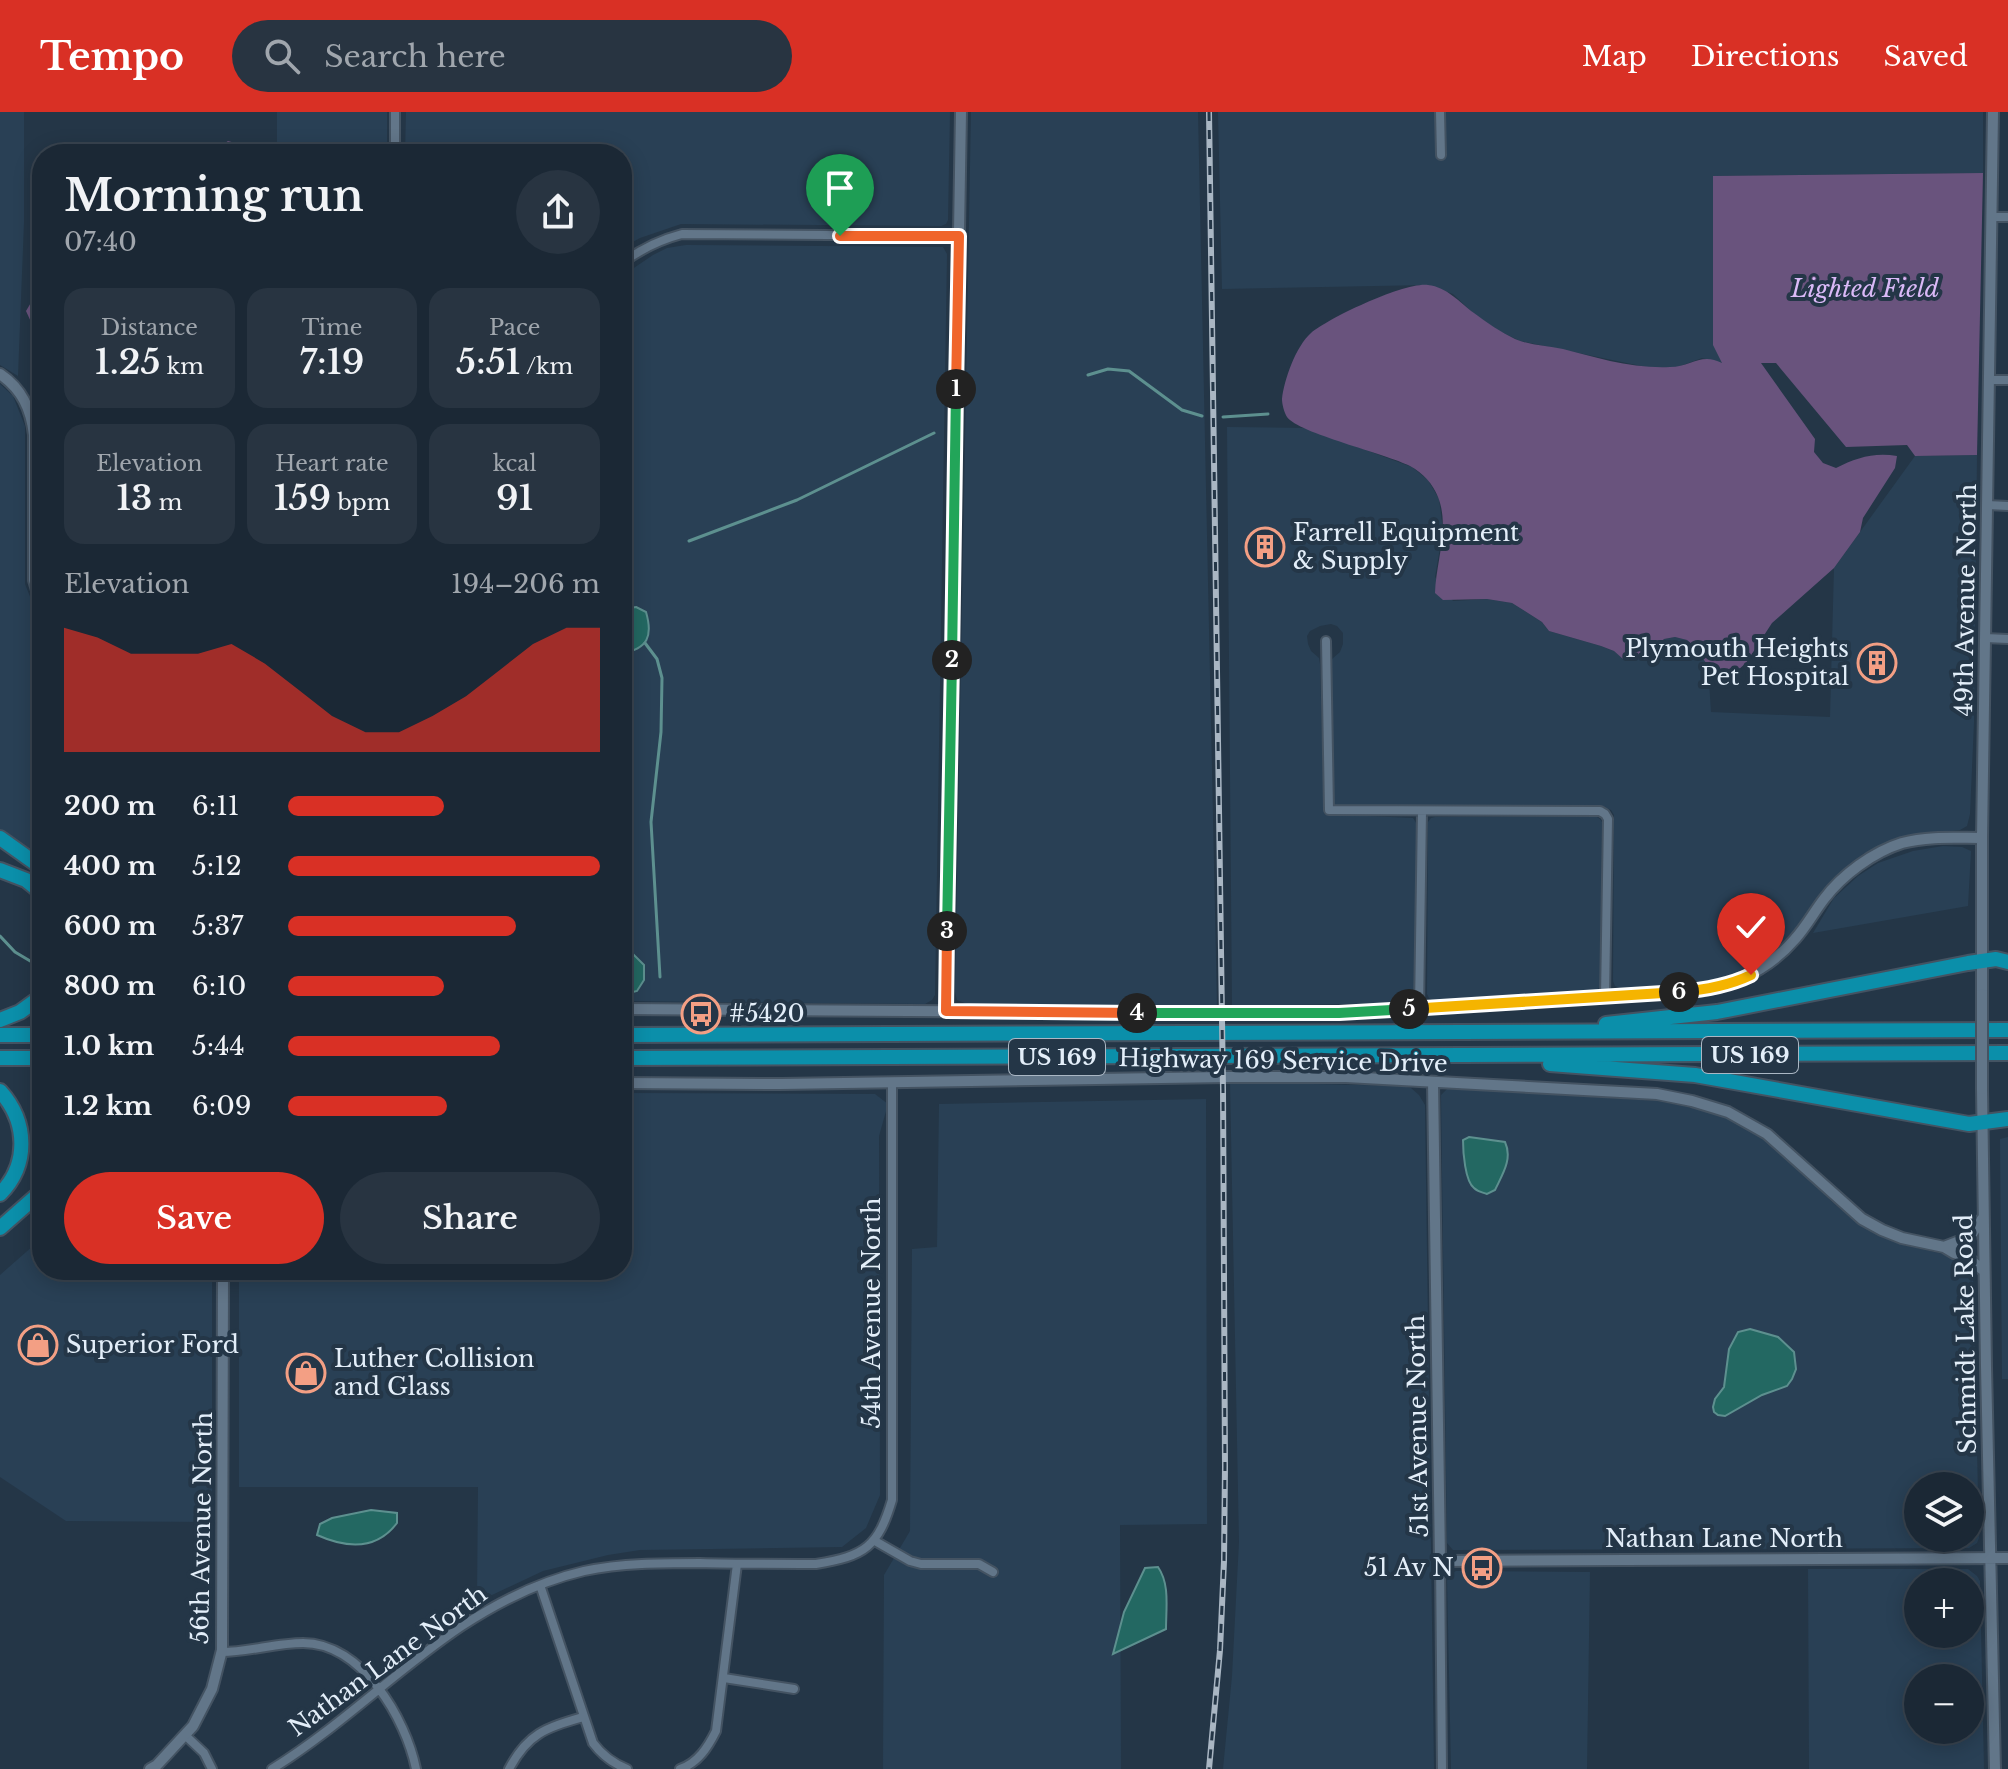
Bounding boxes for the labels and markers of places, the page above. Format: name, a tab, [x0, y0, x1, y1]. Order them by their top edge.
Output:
pin	[806, 154, 874, 236]
pin: 1	[936, 369, 976, 409]
place label: Farrell Equipment & Supply	[1293, 518, 1519, 575]
building icon: Farrell Equipment & Supply	[1244, 526, 1286, 568]
place label: Plymouth Heights Pet Hospital	[1625, 634, 1849, 691]
pin: 2	[932, 640, 972, 680]
building icon: Plymouth Heights Pet Hospital	[1856, 642, 1898, 684]
pin	[1717, 893, 1785, 975]
pin: 3	[927, 911, 967, 951]
pin: 6	[1659, 972, 1699, 1012]
pin: 5	[1389, 989, 1429, 1029]
bus stop icon: #5420	[680, 993, 722, 1035]
pin: 4	[1117, 993, 1157, 1033]
place label: #5420	[729, 999, 805, 1028]
shop icon: Superior Ford	[17, 1324, 59, 1366]
place label: Superior Ford	[66, 1330, 239, 1359]
place label: Luther Collision and Glass	[334, 1344, 535, 1401]
shop icon: Luther Collision and Glass	[285, 1352, 327, 1394]
bus stop icon: 51 Av N	[1461, 1547, 1503, 1589]
place label: 51 Av N	[1364, 1553, 1454, 1582]

